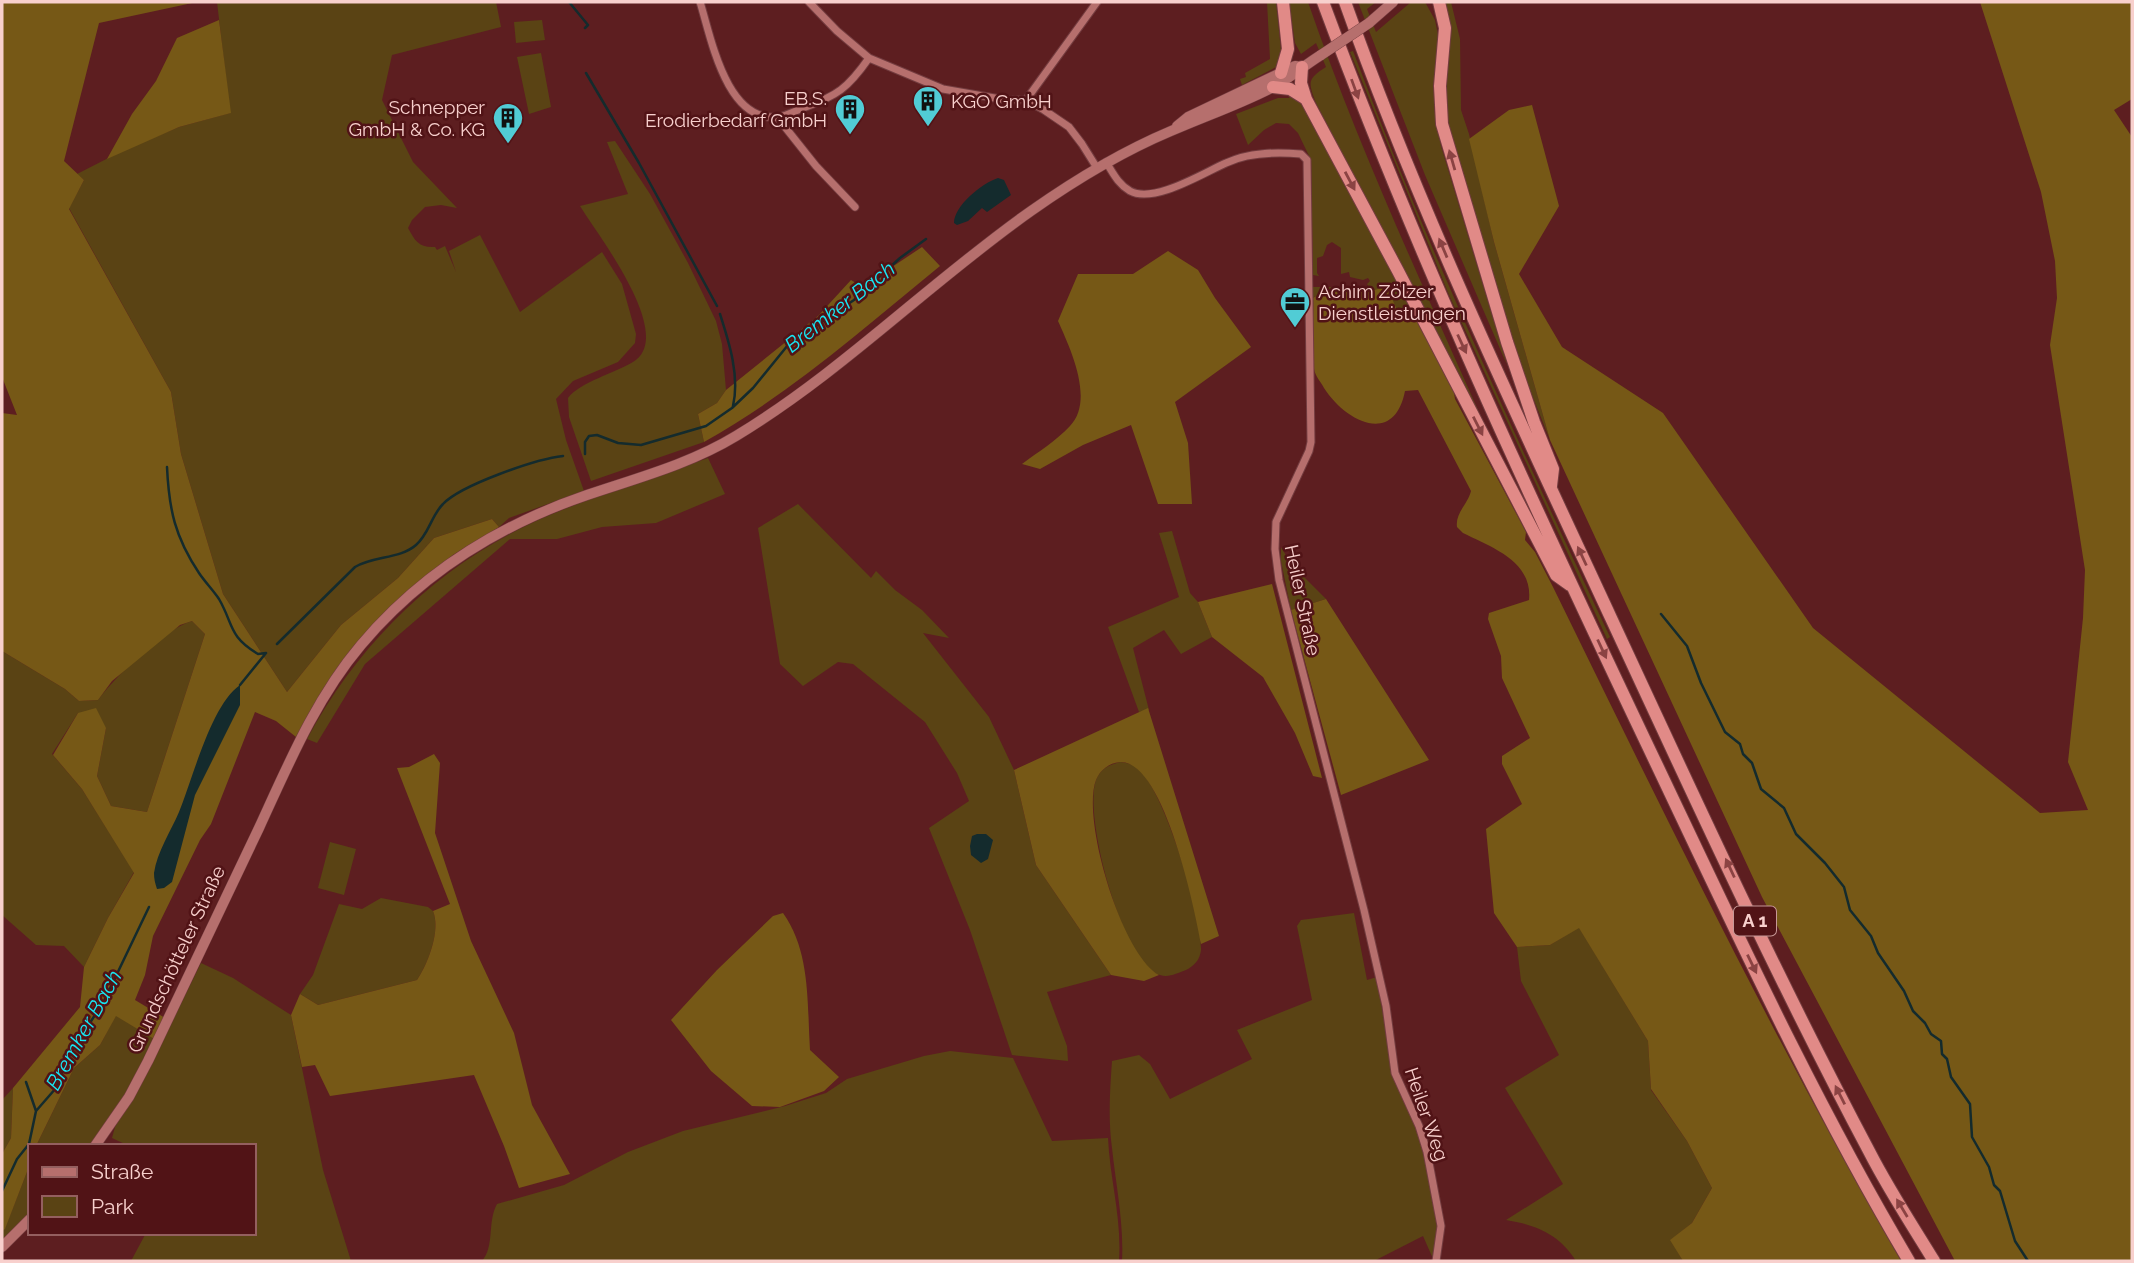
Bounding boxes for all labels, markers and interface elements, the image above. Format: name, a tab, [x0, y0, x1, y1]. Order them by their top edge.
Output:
one-way arrow	[1350, 78, 1361, 99]
building icon: KGO GmbH	[911, 84, 945, 128]
place label: EB.S. Erodierbedarf GmbH	[645, 87, 827, 131]
place label: KGO GmbH	[951, 90, 1052, 112]
building icon: EB.S. Erodierbedarf GmbH	[833, 92, 867, 136]
place label: Schnepper GmbH & Co. KG	[349, 96, 485, 140]
building icon: Schnepper GmbH & Co. KG	[491, 101, 525, 145]
one-way arrow	[1446, 148, 1457, 170]
one-way arrow	[1344, 171, 1356, 190]
one-way arrow	[1437, 238, 1449, 258]
water label: Bremker Bach	[780, 256, 900, 357]
place label: Achim Zölzer Dienstleistungen	[1318, 280, 1466, 324]
office icon: Achim Zölzer Dienstleistungen	[1278, 285, 1312, 329]
one-way arrow	[1456, 334, 1468, 354]
one-way arrow	[1473, 416, 1484, 436]
street label: Heiler Straße	[1281, 543, 1325, 657]
one-way arrow	[1577, 546, 1588, 566]
one-way arrow	[1596, 639, 1608, 659]
one-way arrow	[1724, 858, 1735, 878]
street label: Grundschötteler Straße	[123, 862, 229, 1056]
road number: A 1	[1734, 906, 1776, 936]
one-way arrow	[1747, 954, 1758, 974]
water label: Bremker Bach	[40, 965, 127, 1094]
street label: Heiler Weg	[1401, 1064, 1453, 1164]
one-way arrow	[1835, 1085, 1846, 1105]
legend	[28, 1144, 256, 1235]
text: Straße	[91, 1159, 153, 1184]
text: Park	[91, 1194, 134, 1219]
one-way arrow	[1896, 1199, 1909, 1218]

